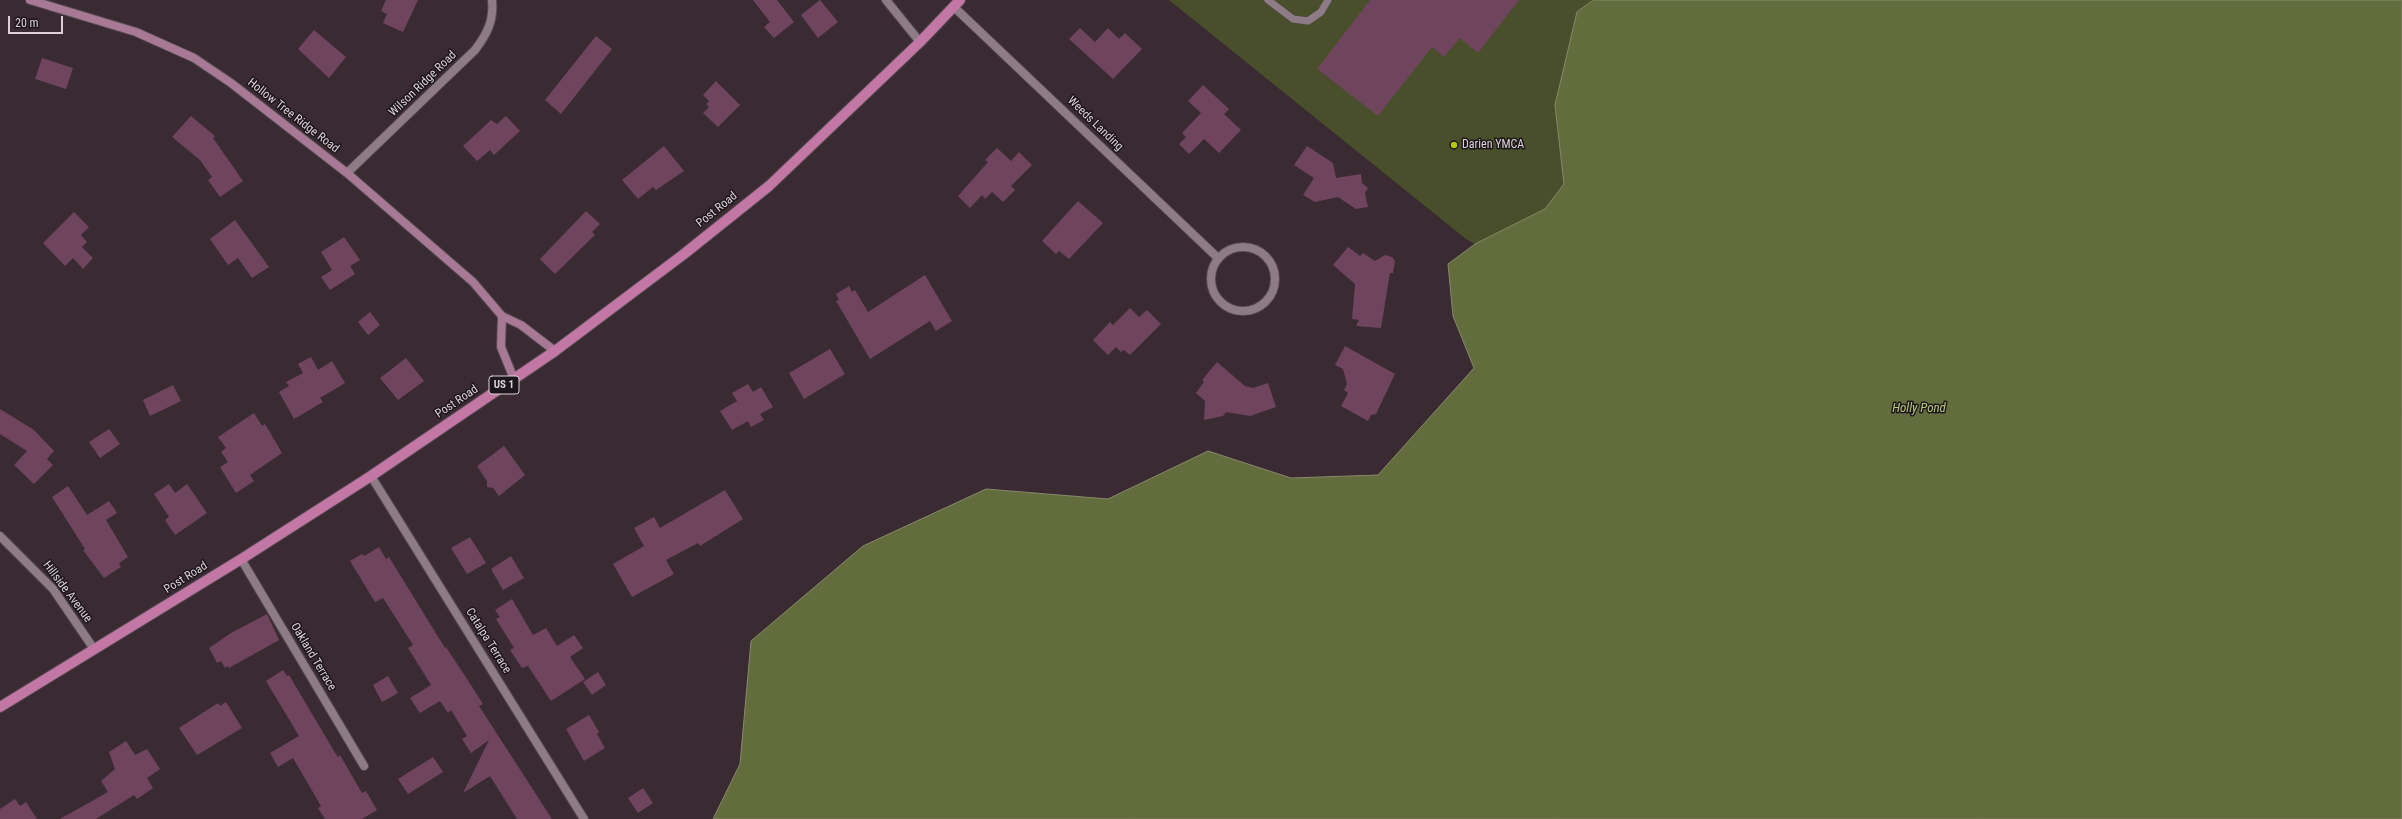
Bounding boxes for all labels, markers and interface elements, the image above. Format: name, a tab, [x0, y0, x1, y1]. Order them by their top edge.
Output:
scale bar	[10, 8, 65, 34]
text: 20 m	[15, 16, 39, 30]
street label: Wilson Ridge Road	[386, 48, 460, 120]
street label: Hollow Tree Ridge Road	[244, 76, 342, 156]
street label: Weeds Landing	[1064, 94, 1126, 154]
place label: Darien YMCA	[1462, 138, 1524, 152]
marker: Darien YMCA	[1449, 140, 1459, 150]
street label: Post Road	[694, 189, 740, 231]
road number: US 1	[489, 376, 519, 394]
street label: Post Road	[433, 382, 481, 422]
water label: Holly Pond	[1892, 401, 1946, 417]
street label: Hillside Avenue	[39, 559, 95, 625]
street label: Post Road	[162, 559, 210, 597]
street label: Catalpa Terrace	[462, 606, 514, 676]
street label: Oakland Terrace	[287, 620, 339, 694]

